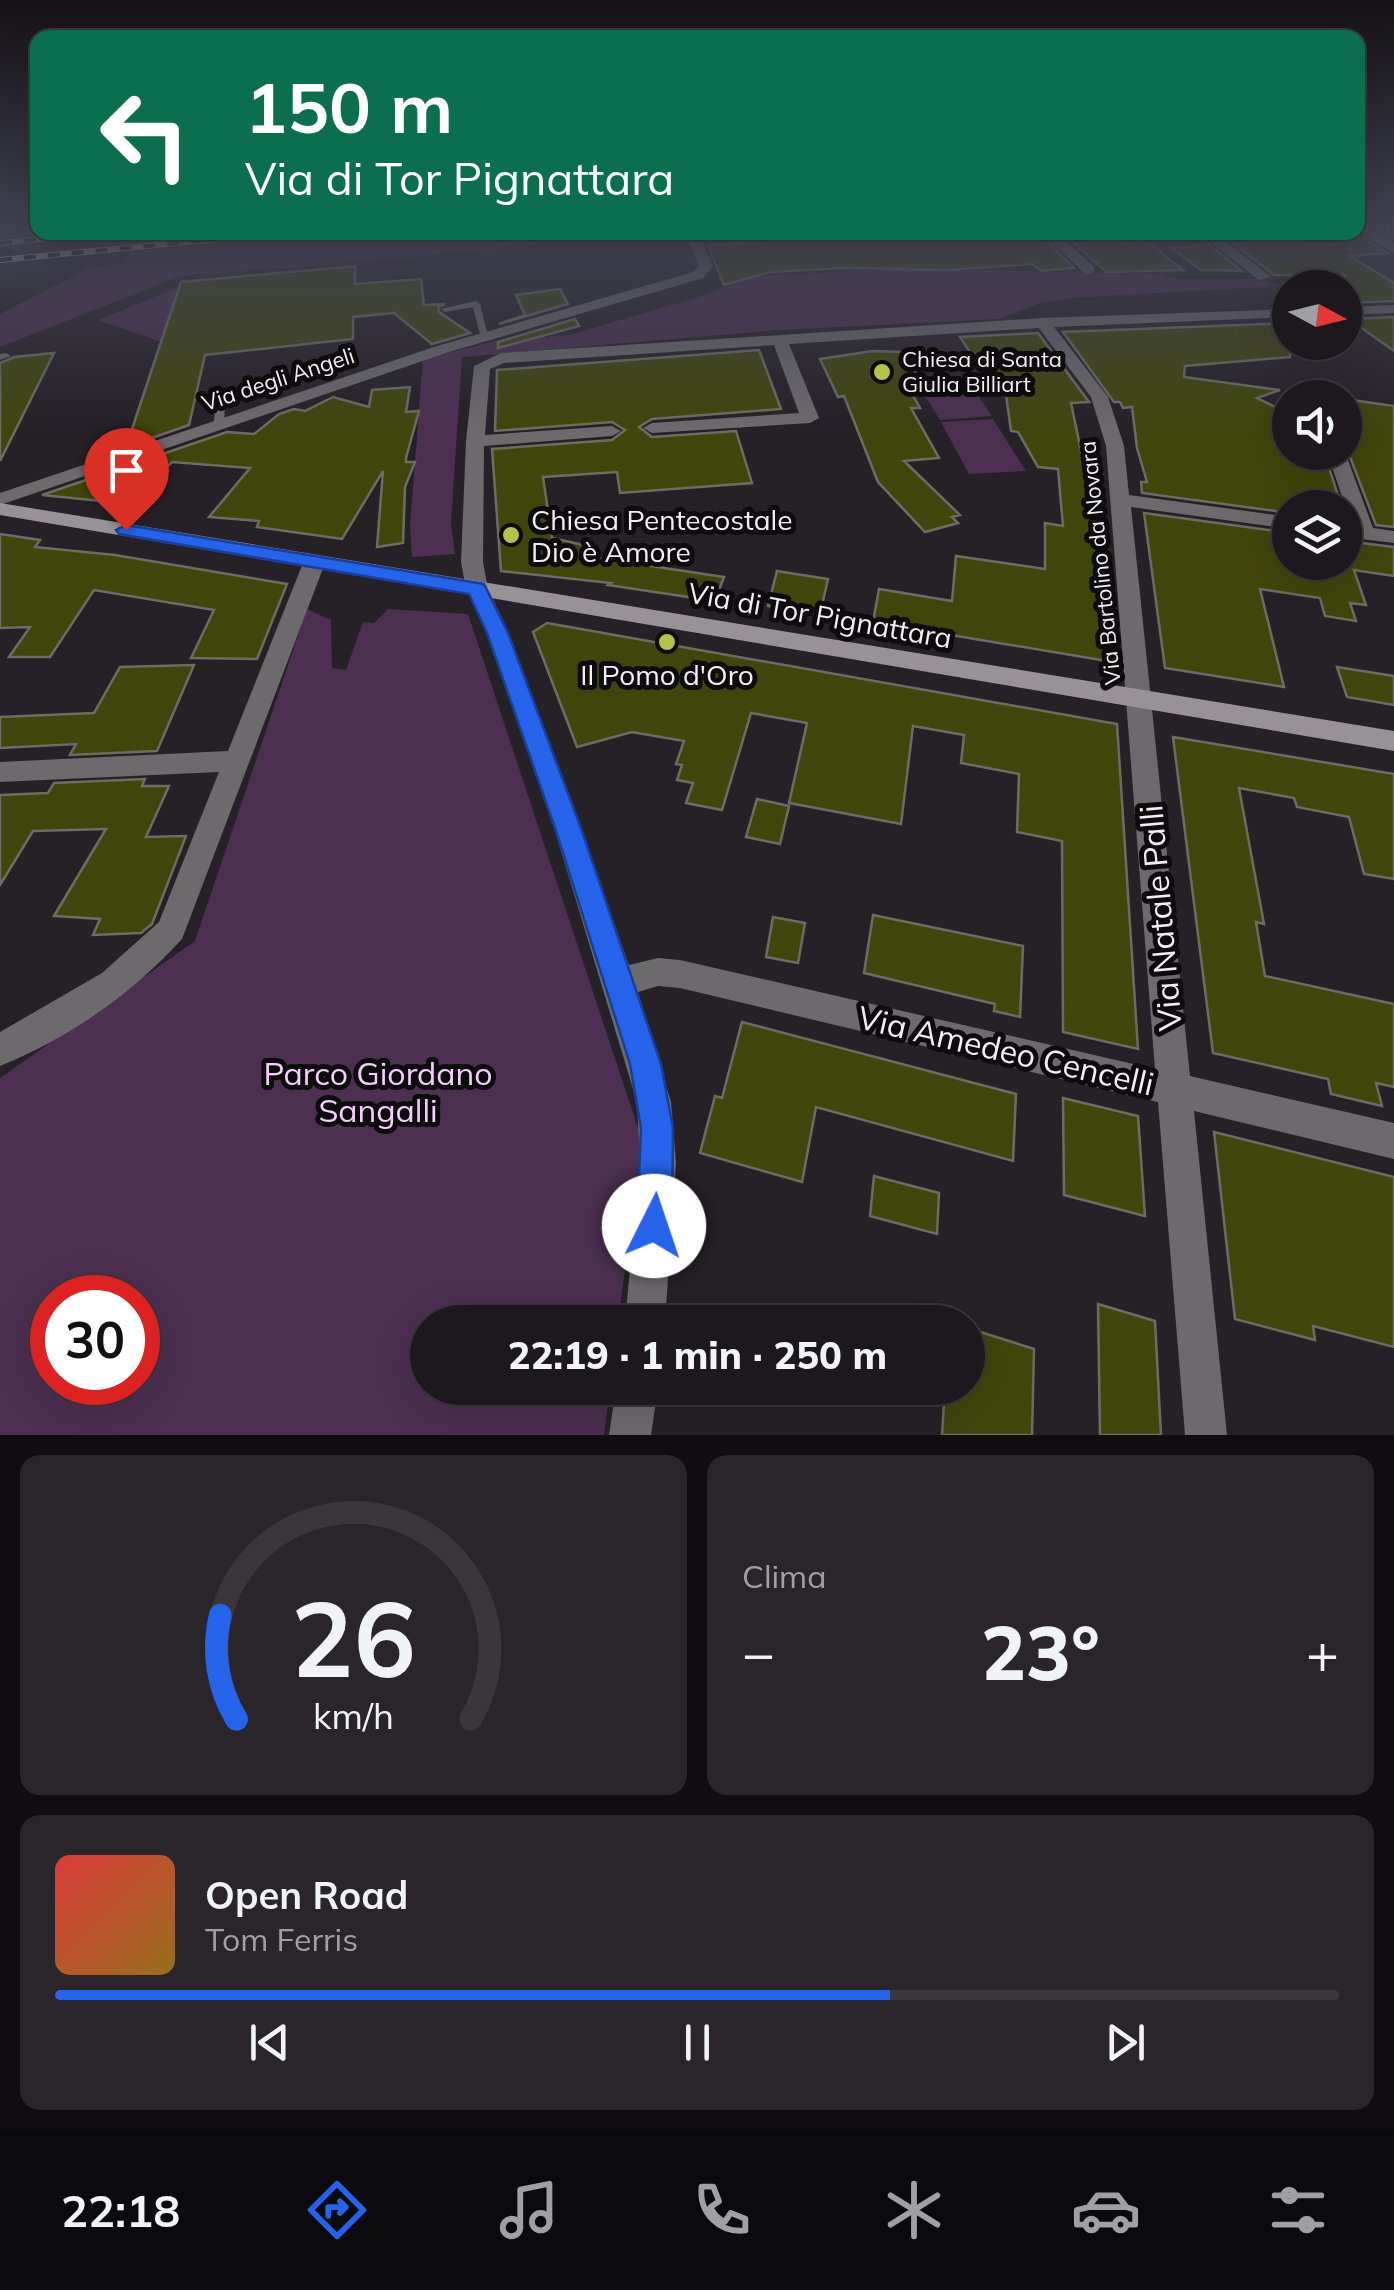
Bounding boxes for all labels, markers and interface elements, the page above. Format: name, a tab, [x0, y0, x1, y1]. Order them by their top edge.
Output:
text: 150 m	[245, 63, 453, 151]
icon: left	[80, 70, 210, 200]
text: Via di Tor Pignattara	[245, 150, 674, 206]
north arrow	[1272, 270, 1362, 360]
map controls	[1272, 270, 1362, 580]
street label: Via degli Angeli	[198, 341, 358, 417]
place label: Chiesa di Santa Giulia Billiart	[902, 345, 1062, 398]
marker: Chiesa di Santa Giulia Billiart	[871, 361, 893, 383]
button: sound	[1272, 380, 1362, 470]
pin	[84, 428, 169, 531]
street label: Via Bartolino da Novara	[1073, 440, 1127, 686]
icon: arrive	[99, 443, 154, 498]
button: layers	[1272, 490, 1362, 580]
place label: Chiesa Pentecostale Dio è Amore	[531, 502, 792, 569]
marker: Chiesa Pentecostale Dio è Amore	[500, 524, 522, 546]
street label: Via di Tor Pignattara	[685, 575, 955, 655]
marker: Il Pomo d'Oro	[656, 631, 678, 653]
place label: Il Pomo d'Oro	[580, 657, 754, 692]
street label: Via Natale Palli	[1130, 803, 1190, 1033]
street label: Via Amedeo Cencelli	[854, 996, 1158, 1104]
park label: Parco Giordano Sangalli	[264, 1053, 492, 1130]
position arrow	[602, 1174, 706, 1278]
speed limit sign: 30	[30, 1275, 160, 1405]
text: 22:19 · 1 min · 250 m	[508, 1331, 887, 1379]
text: Clima	[742, 1556, 826, 1596]
text: 26	[291, 1572, 416, 1703]
text: 23°	[981, 1605, 1100, 1699]
text: −	[742, 1618, 775, 1687]
text: +	[1306, 1618, 1339, 1687]
text: km/h	[313, 1693, 394, 1738]
text: Open Road	[205, 1871, 408, 1919]
text: Tom Ferris	[205, 1919, 358, 1959]
icon: previous	[242, 2015, 297, 2070]
icon: pause	[670, 2015, 725, 2070]
icon: next	[1098, 2015, 1153, 2070]
icon: directions	[302, 2175, 372, 2245]
icon: music	[494, 2175, 564, 2245]
icon: phone	[687, 2175, 757, 2245]
icon: climate	[879, 2175, 949, 2245]
icon: car	[1071, 2175, 1141, 2245]
icon: filters	[1263, 2175, 1333, 2245]
text: 22:18	[61, 2182, 180, 2238]

